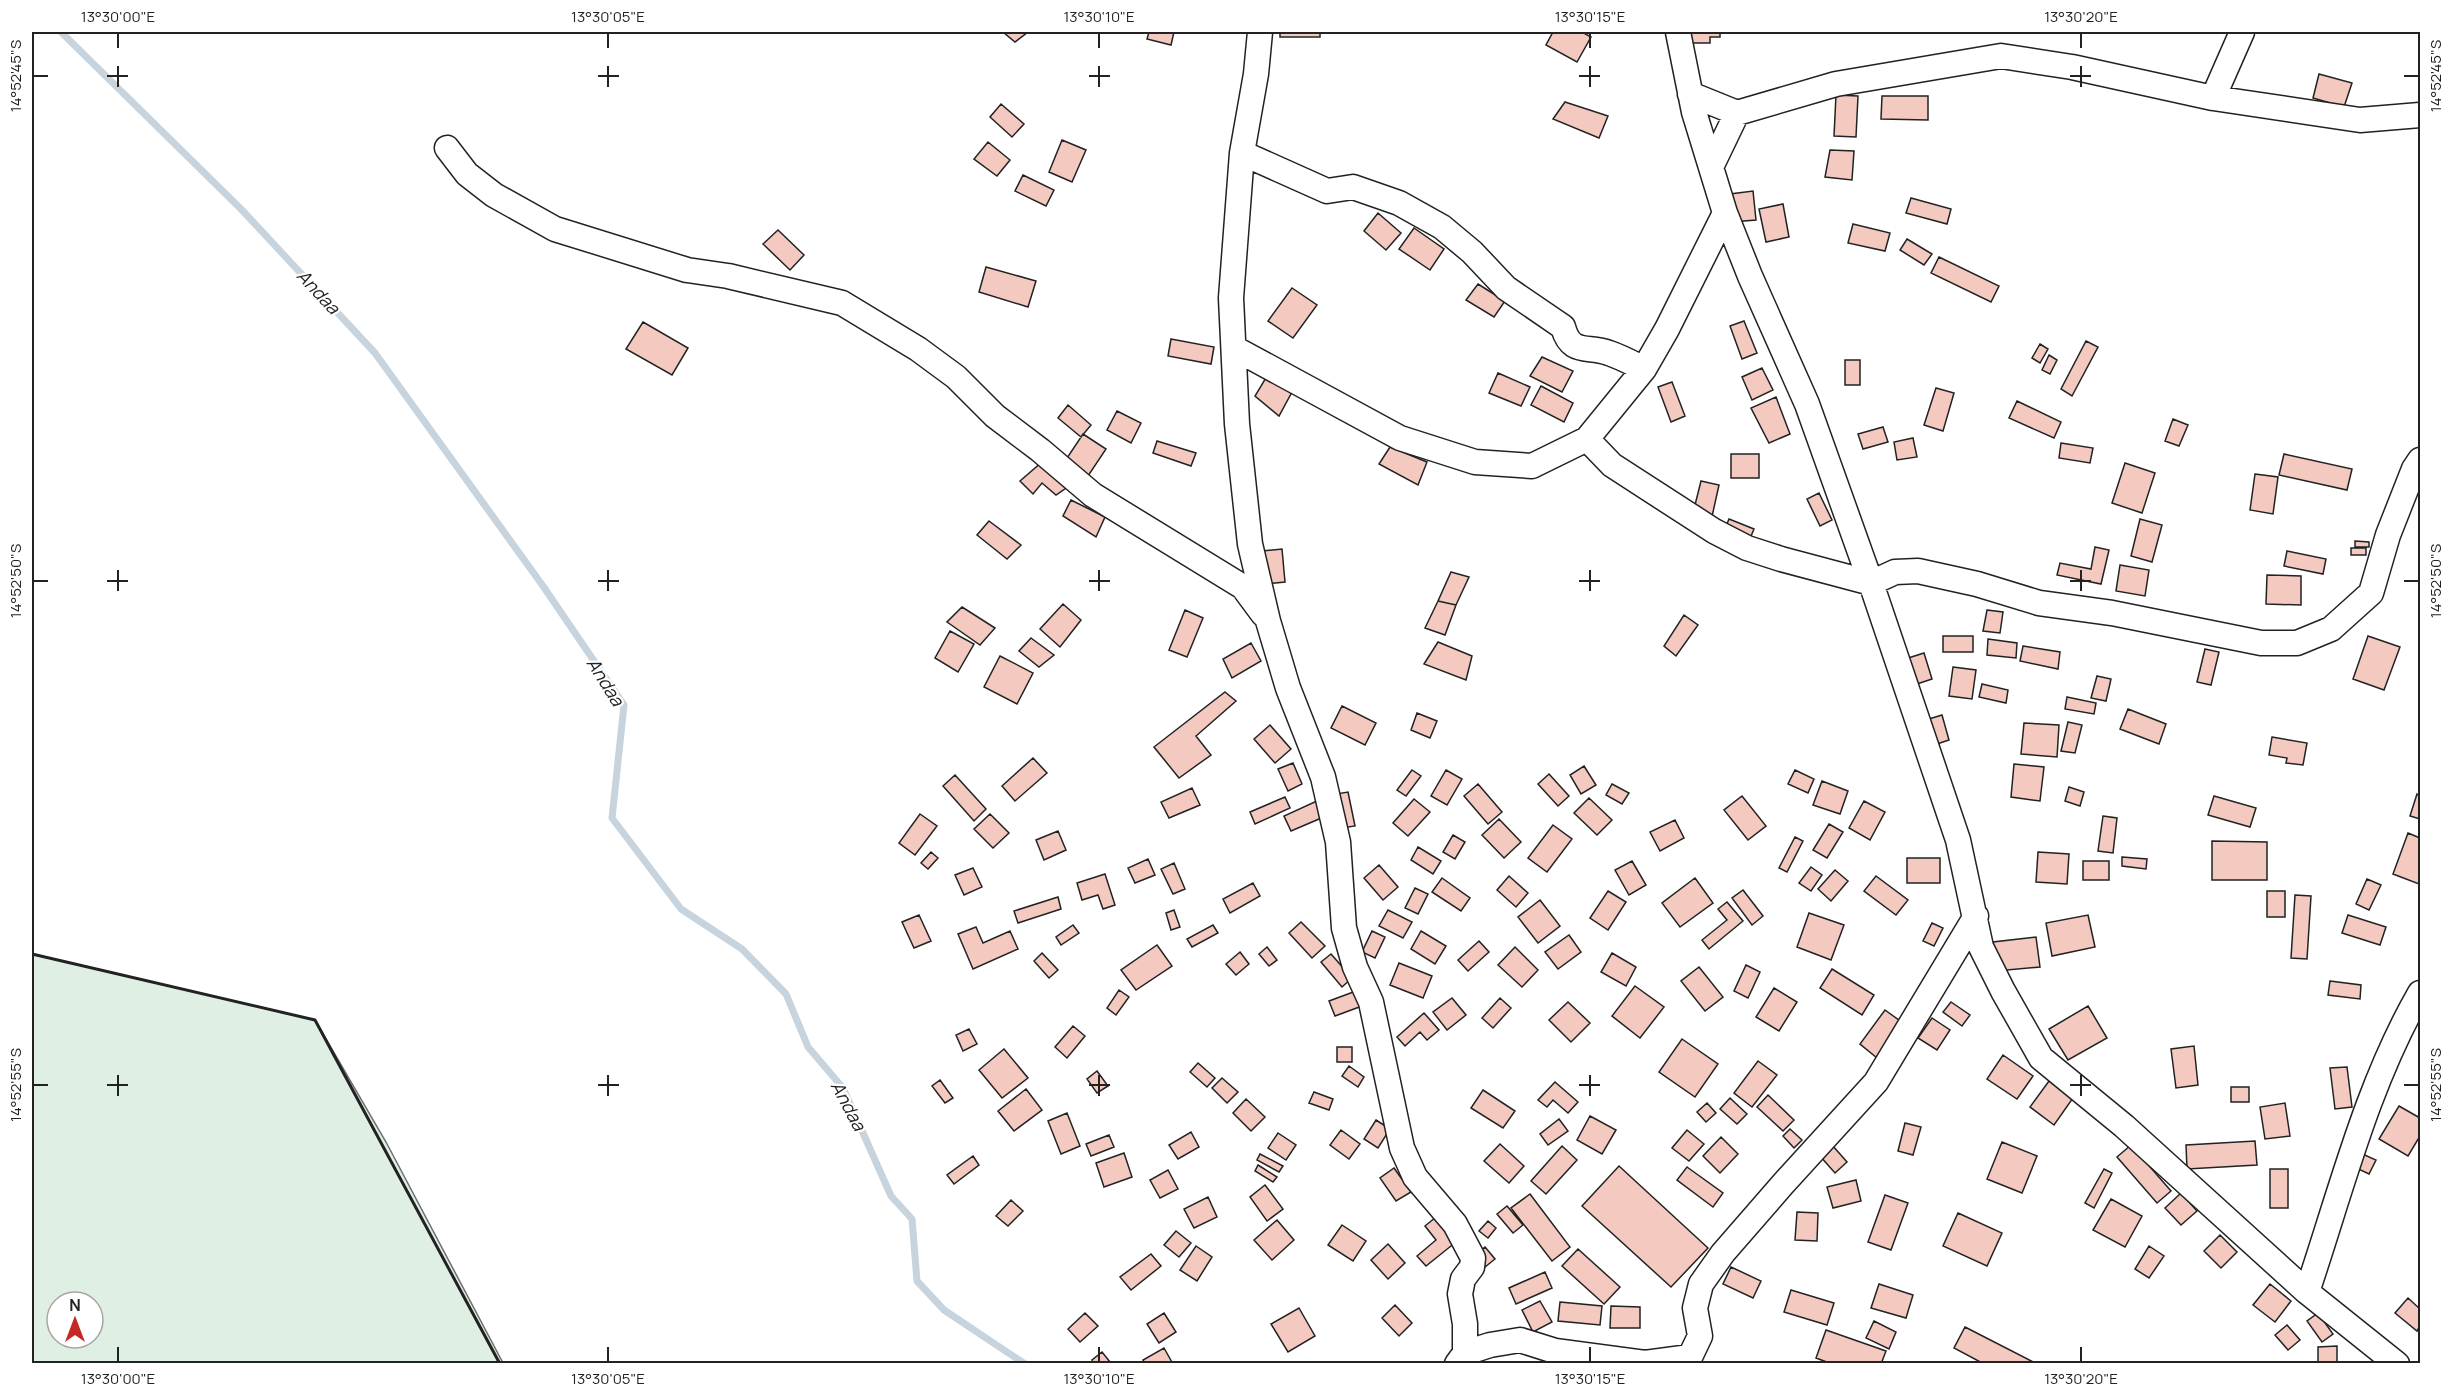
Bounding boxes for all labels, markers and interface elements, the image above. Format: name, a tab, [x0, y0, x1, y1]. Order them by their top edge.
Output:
text: 13°30'00"E	[81, 6, 155, 27]
text: 13°30'05"E	[571, 6, 645, 27]
text: 13°30'10"E	[1064, 6, 1134, 27]
text: 13°30'15"E	[1555, 6, 1625, 27]
text: 13°30'20"E	[2044, 6, 2118, 27]
text: 14°52'45"S	[5, 40, 26, 112]
text: 14°52'45"S	[2425, 40, 2446, 112]
water label: Andaa	[292, 264, 346, 320]
text: 14°52'50"S	[5, 544, 26, 618]
text: 14°52'50"S	[2425, 544, 2446, 618]
water label: Andaa	[582, 653, 631, 711]
text: 14°52'55"S	[5, 1048, 26, 1122]
text: 14°52'55"S	[2425, 1048, 2446, 1122]
water label: Andaa	[826, 1077, 872, 1135]
north arrow	[45, 1290, 105, 1350]
text: N	[69, 1294, 81, 1316]
text: 13°30'00"E	[81, 1368, 155, 1389]
text: 13°30'05"E	[571, 1368, 645, 1389]
text: 13°30'10"E	[1064, 1368, 1134, 1389]
text: 13°30'15"E	[1555, 1368, 1625, 1389]
text: 13°30'20"E	[2044, 1368, 2118, 1389]

